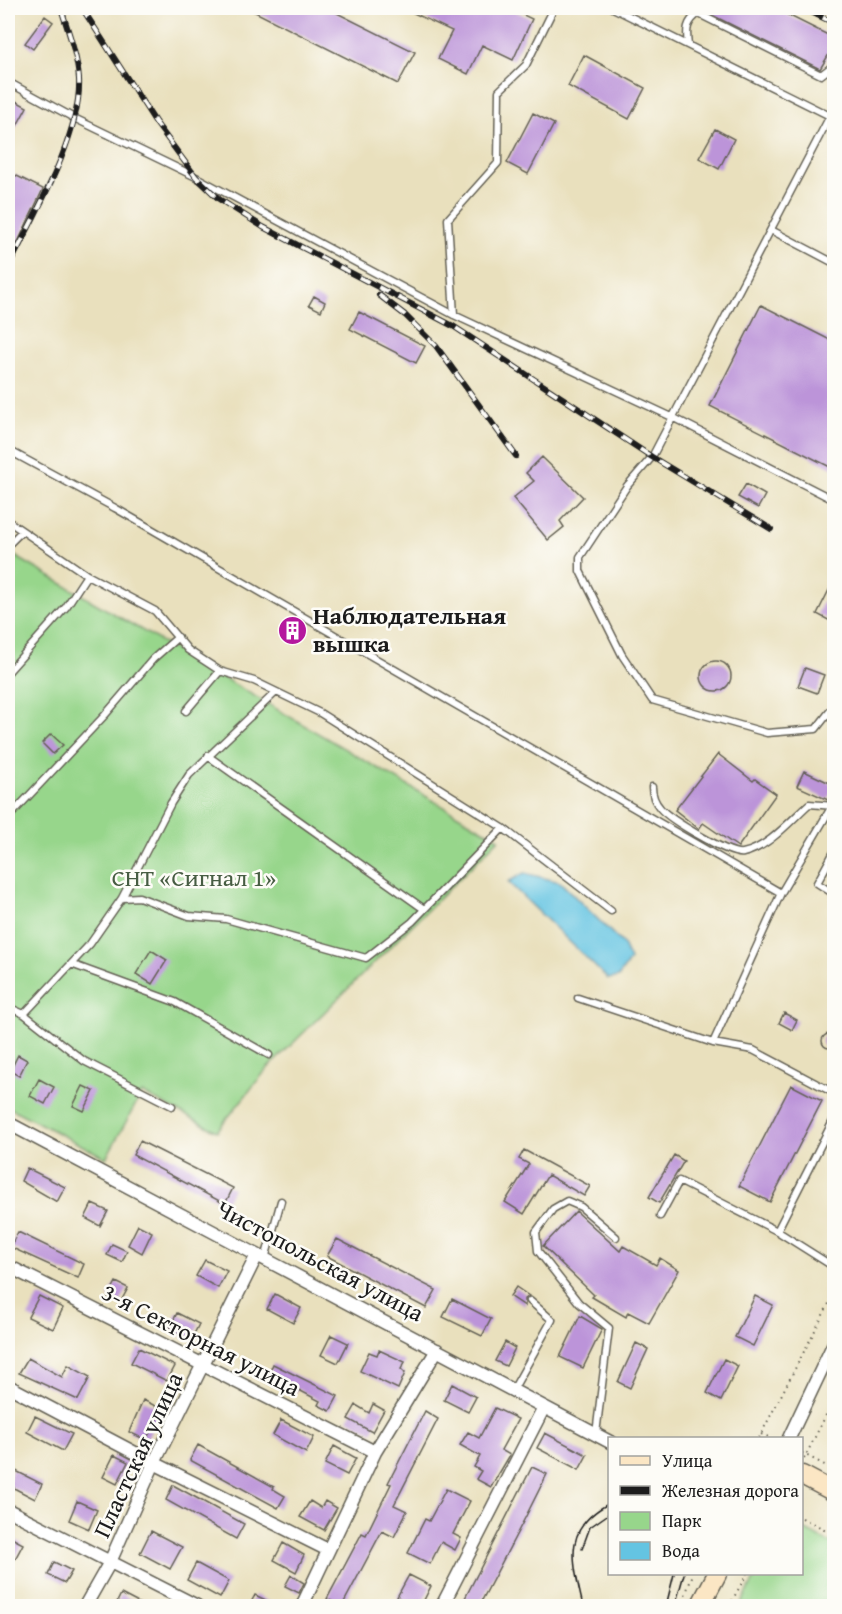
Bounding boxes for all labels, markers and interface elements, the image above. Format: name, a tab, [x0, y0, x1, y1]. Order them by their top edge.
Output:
place label: Наблюдательная вышка	[313, 598, 506, 661]
building icon: Наблюдательная вышка	[276, 614, 308, 646]
park label: СНТ «Сигнал 1»	[112, 860, 276, 895]
street label: Чистопольская улица	[210, 1191, 431, 1330]
street label: 3-я Секторная улица	[96, 1274, 307, 1405]
street label: Пластская улица	[84, 1366, 192, 1543]
legend	[608, 1437, 803, 1575]
text: Улица	[662, 1447, 713, 1474]
text: Железная дорога	[661, 1477, 799, 1504]
text: Парк	[662, 1507, 702, 1534]
text: Вода	[662, 1537, 700, 1564]

